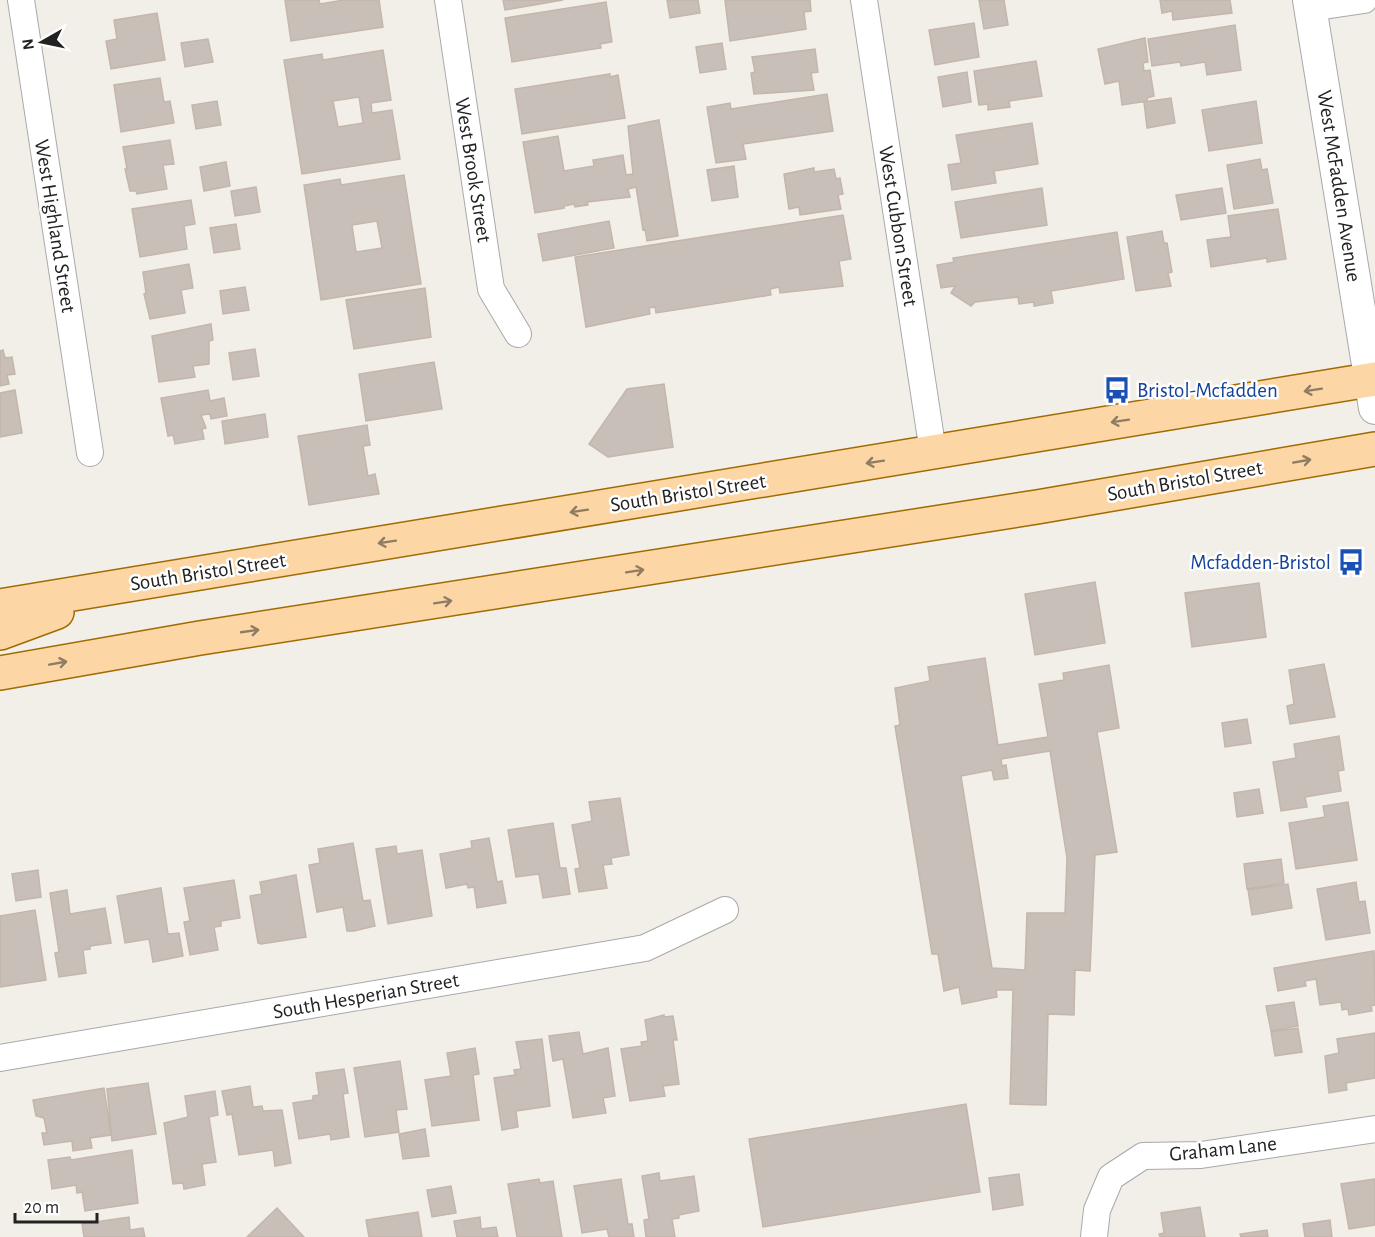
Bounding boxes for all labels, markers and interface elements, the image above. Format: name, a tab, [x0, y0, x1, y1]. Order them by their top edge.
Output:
north arrow	[12, 12, 72, 72]
text: N	[19, 37, 37, 51]
street label: West McFadden Avenue	[1313, 88, 1365, 284]
street label: West Brook Street	[451, 96, 495, 244]
street label: West Highland Street	[31, 138, 79, 315]
street label: West Cubbon Street	[875, 144, 921, 308]
bus stop icon: Bristol-Mcfadden	[1102, 375, 1132, 405]
place label: Bristol-Mcfadden	[1137, 380, 1278, 401]
one-way arrow	[1303, 384, 1323, 395]
one-way arrow	[1111, 416, 1131, 427]
one-way arrow	[1291, 456, 1311, 467]
one-way arrow	[866, 457, 886, 468]
street label: South Bristol Street	[1106, 457, 1264, 505]
street label: South Bristol Street	[609, 470, 768, 516]
one-way arrow	[570, 505, 590, 516]
one-way arrow	[378, 537, 397, 548]
bus stop icon: Mcfadden-Bristol	[1336, 547, 1366, 577]
street label: South Bristol Street	[129, 549, 288, 595]
place label: Mcfadden-Bristol	[1190, 552, 1331, 573]
one-way arrow	[625, 566, 645, 577]
one-way arrow	[432, 597, 452, 608]
one-way arrow	[240, 625, 259, 636]
one-way arrow	[47, 657, 67, 668]
street label: South Hesperian Street	[271, 969, 461, 1023]
street label: Graham Lane	[1168, 1133, 1278, 1165]
scale bar	[15, 1186, 98, 1224]
text: 20 m	[24, 1199, 59, 1217]

